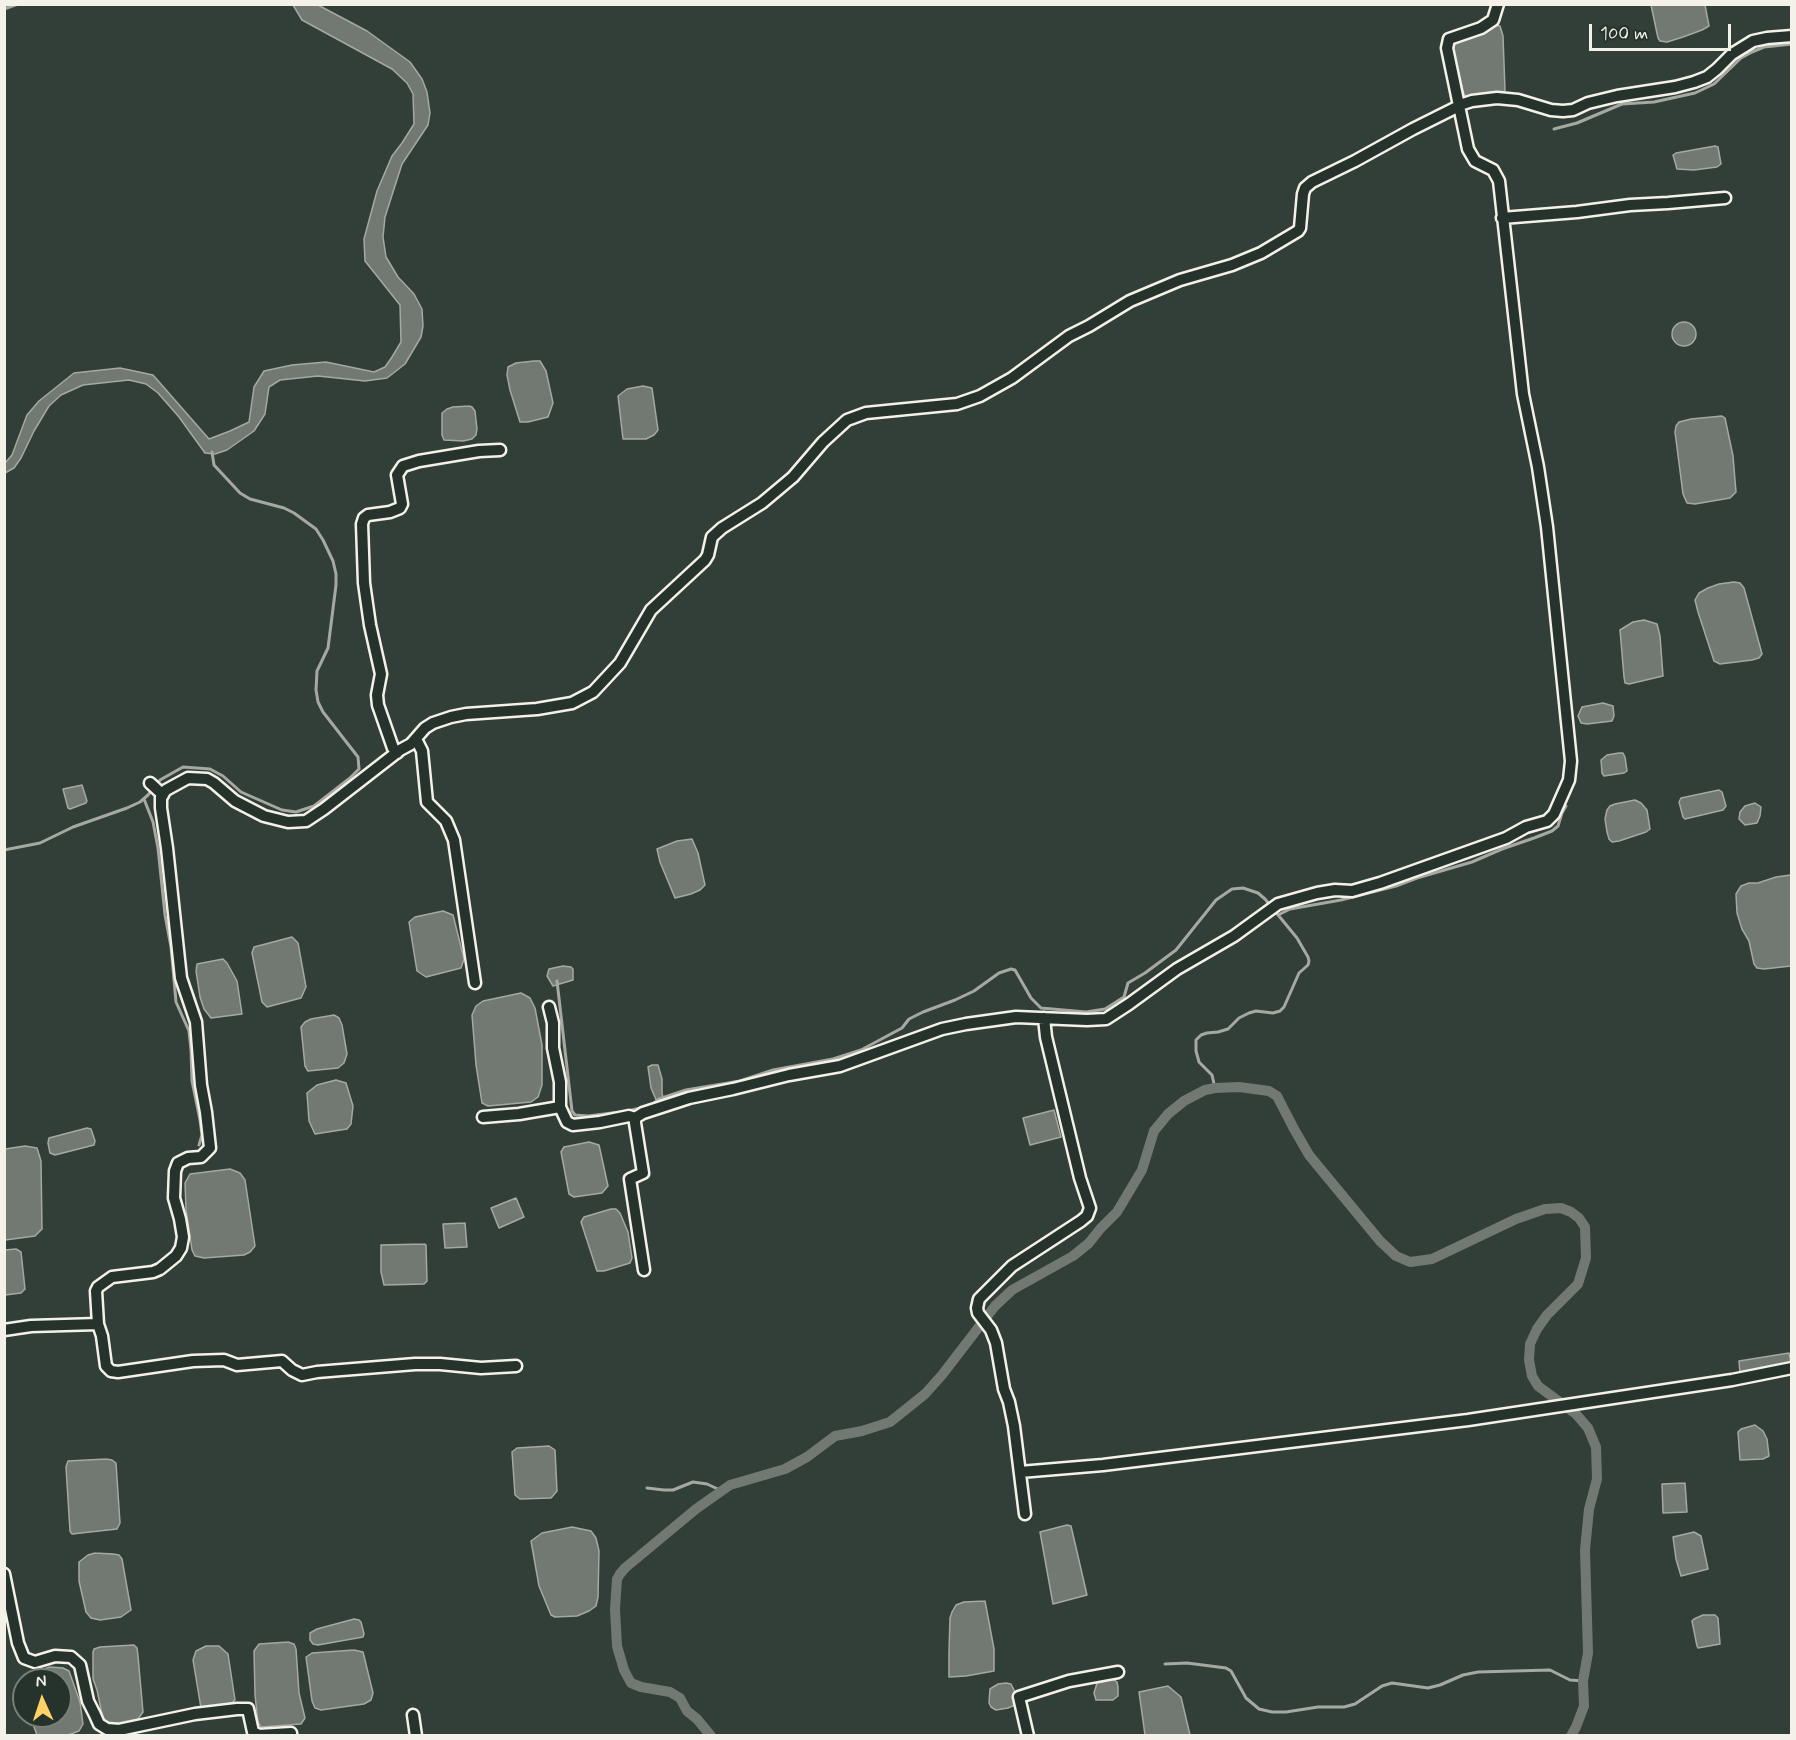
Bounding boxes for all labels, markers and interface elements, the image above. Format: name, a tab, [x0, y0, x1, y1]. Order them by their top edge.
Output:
scale bar	[1592, 12, 1734, 50]
text: 100 m	[1600, 22, 1648, 46]
north arrow	[12, 1668, 72, 1728]
text: N	[35, 1671, 47, 1692]

